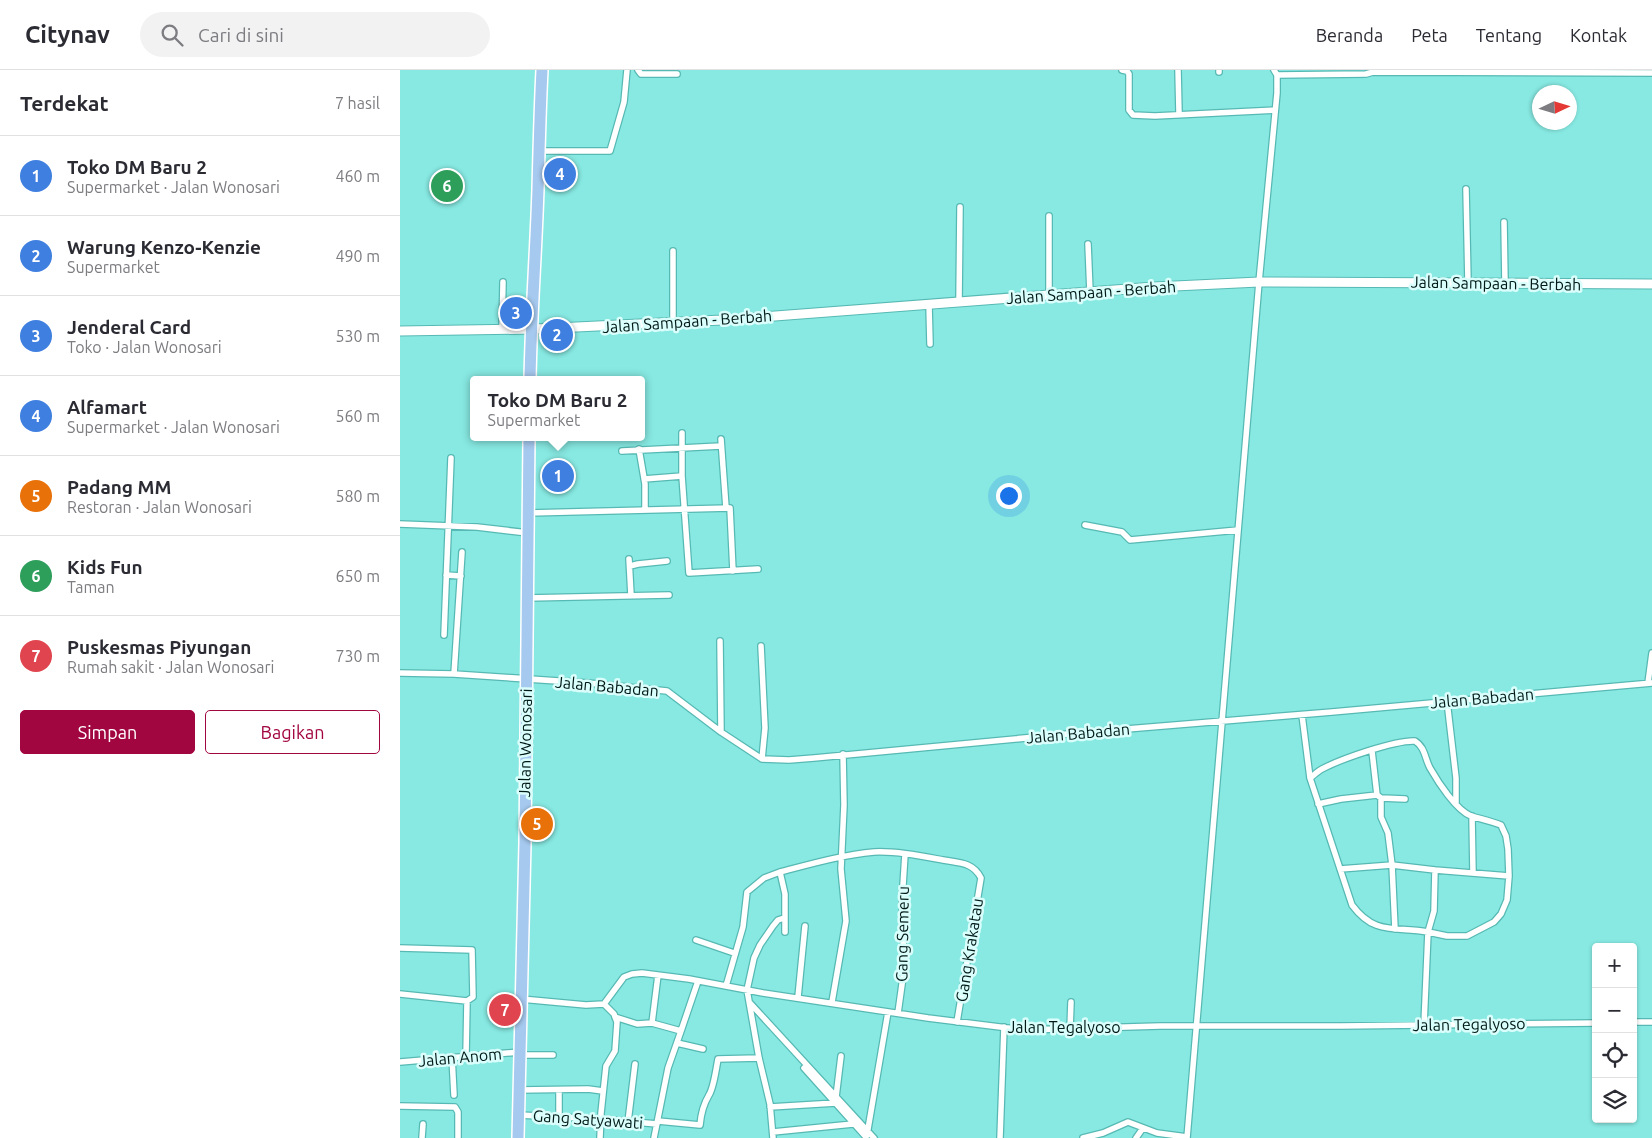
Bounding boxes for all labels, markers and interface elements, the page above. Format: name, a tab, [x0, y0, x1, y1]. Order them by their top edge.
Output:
search box	[140, 12, 490, 57]
text: Citynav	[25, 21, 110, 48]
icon: search	[158, 21, 186, 49]
text: Cari di sini	[198, 24, 284, 46]
text: Beranda	[1316, 25, 1383, 45]
text: Peta	[1411, 25, 1448, 45]
text: Tentang	[1476, 25, 1542, 45]
text: Kontak	[1570, 25, 1627, 45]
north arrow	[1532, 85, 1577, 130]
text: Terdekat	[20, 91, 108, 115]
text: 7 hasil	[335, 94, 380, 112]
pin: 4	[544, 155, 576, 193]
text: Toko DM Baru 2	[67, 156, 207, 178]
text: 1	[31, 167, 41, 185]
text: 460 m	[335, 167, 380, 185]
pin: 6	[431, 167, 463, 205]
text: Supermarket · Jalan Wonosari	[67, 178, 280, 196]
text: Warung Kenzo-Kenzie	[67, 236, 261, 258]
text: 2	[31, 247, 41, 265]
text: 490 m	[335, 247, 380, 265]
text: Supermarket	[67, 258, 160, 276]
street label: Jalan Sampaan - Berbah	[1411, 273, 1581, 293]
street label: Jalan Sampaan - Berbah	[1005, 277, 1177, 307]
pin: 3	[500, 294, 532, 332]
street label: Jalan Sampaan - Berbah	[601, 306, 773, 336]
text: Jenderal Card	[67, 316, 191, 338]
pin: 2	[541, 316, 573, 354]
text: 3	[31, 327, 41, 345]
text: 530 m	[335, 327, 380, 345]
text: Toko · Jalan Wonosari	[67, 338, 222, 356]
popup	[470, 376, 645, 441]
text: Toko DM Baru 2	[488, 389, 627, 411]
text: Alfamart	[67, 396, 147, 418]
text: 4	[31, 407, 41, 425]
text: 560 m	[335, 407, 380, 425]
text: Supermarket	[488, 411, 580, 429]
text: Supermarket · Jalan Wonosari	[67, 418, 280, 436]
pin: 1	[542, 457, 574, 495]
text: Padang MM	[67, 476, 171, 498]
your location	[996, 483, 1022, 509]
text: 5	[31, 487, 41, 505]
text: 580 m	[335, 487, 380, 505]
text: Restoran · Jalan Wonosari	[67, 498, 252, 516]
text: Kids Fun	[67, 556, 143, 578]
text: 6	[31, 567, 41, 585]
text: 650 m	[335, 567, 380, 585]
text: Taman	[67, 578, 115, 596]
text: Puskesmas Piyungan	[67, 636, 251, 658]
text: 7	[31, 647, 41, 665]
text: 730 m	[335, 647, 380, 665]
text: Rumah sakit · Jalan Wonosari	[67, 658, 275, 676]
street label: Jalan Babadan	[554, 673, 660, 699]
street label: Jalan Babadan	[1429, 685, 1535, 711]
street label: Jalan Wonosari	[515, 688, 535, 798]
button: Simpan	[20, 710, 195, 754]
button: Bagikan	[205, 710, 380, 754]
street label: Jalan Babadan	[1025, 720, 1131, 746]
pin: 5	[521, 805, 553, 843]
street label: Gang Semeru	[892, 886, 912, 982]
street label: Gang Krakatau	[952, 897, 986, 1003]
map controls	[1592, 943, 1637, 1123]
button: +	[1592, 943, 1637, 988]
button: −	[1592, 988, 1637, 1033]
pin: 7	[489, 991, 521, 1029]
street label: Jalan Tegalyoso	[1412, 1014, 1526, 1034]
street label: Jalan Tegalyoso	[1007, 1018, 1121, 1036]
button: locate	[1592, 1033, 1637, 1078]
street label: Jalan Anom	[417, 1044, 503, 1070]
button: layers	[1592, 1078, 1637, 1123]
street label: Gang Satyawati	[532, 1106, 644, 1132]

